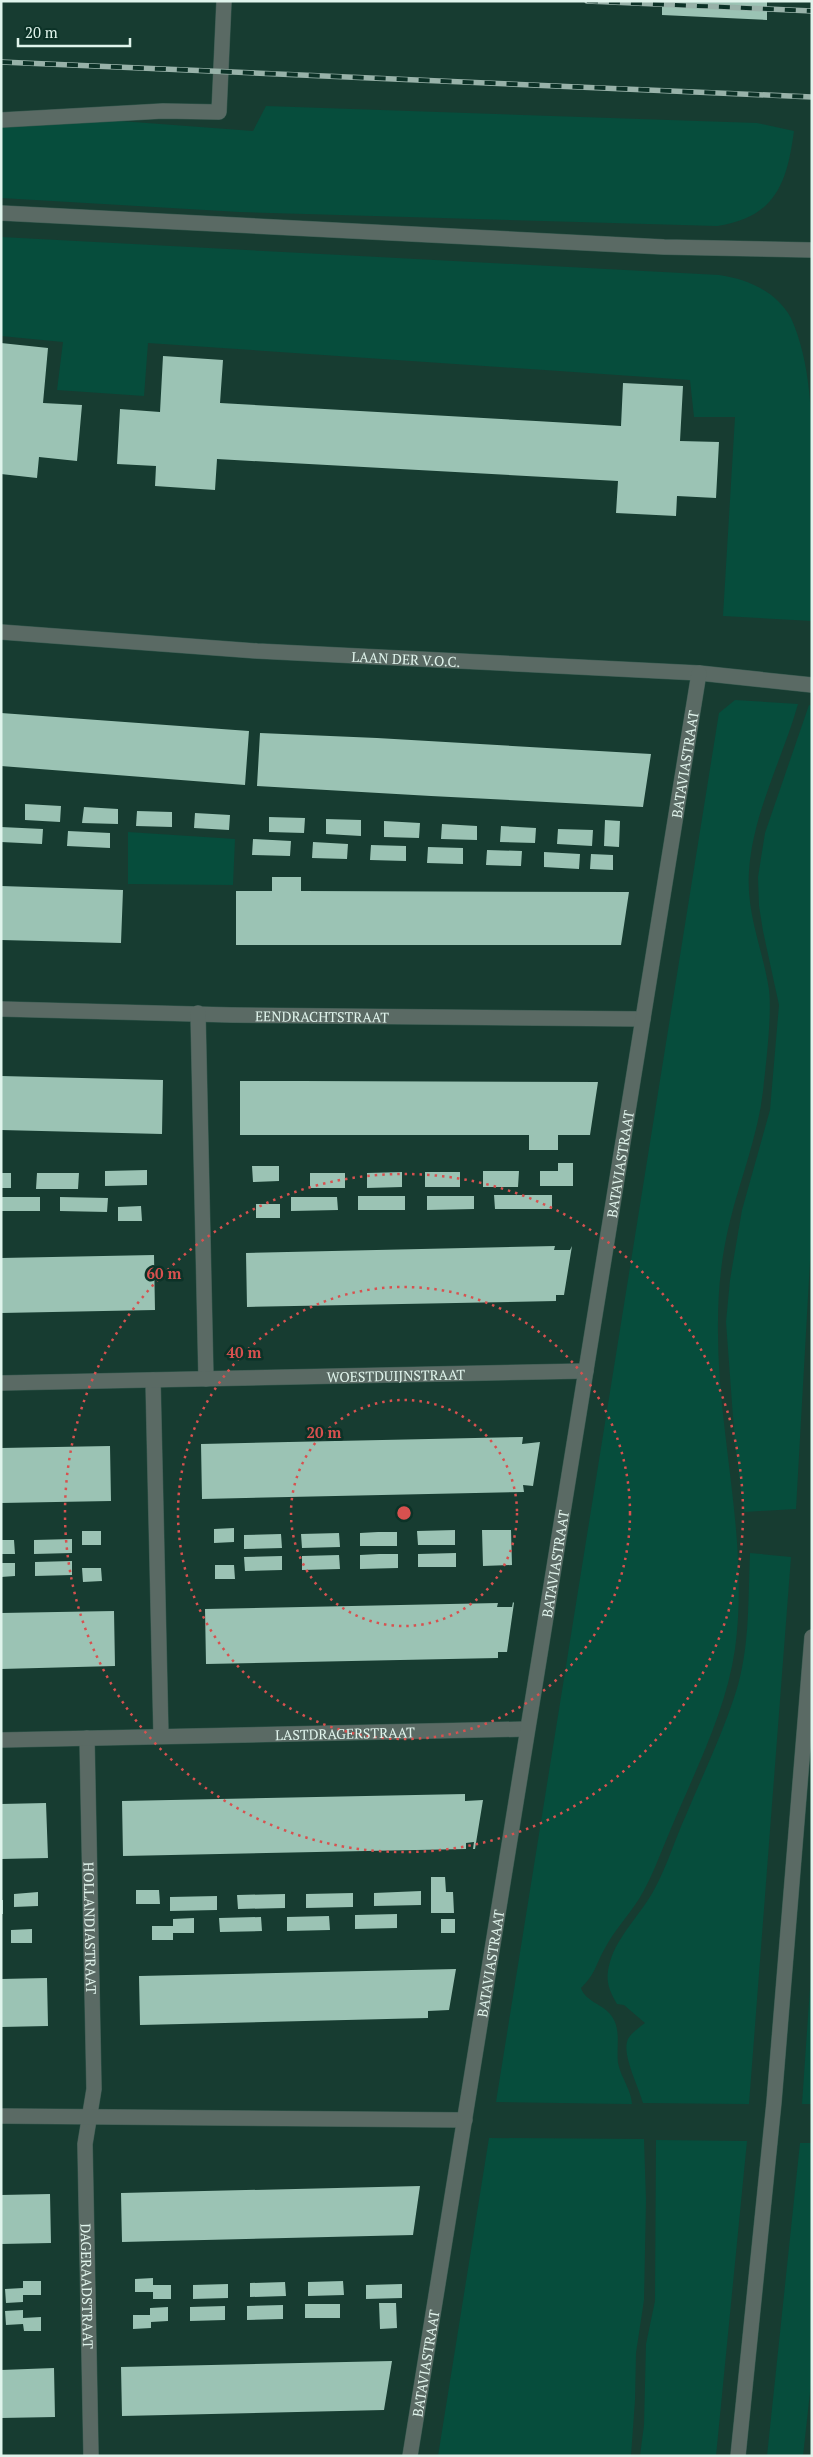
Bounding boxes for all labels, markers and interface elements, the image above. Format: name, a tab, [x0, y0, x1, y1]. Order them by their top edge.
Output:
scale bar	[18, 15, 130, 47]
text: 20 m	[25, 22, 58, 42]
street label: LAAN DER V.O.C.	[351, 646, 461, 671]
street label: BATAVIASTRAAT	[666, 709, 702, 819]
street label: EENDRACHTSTRAAT	[255, 1006, 389, 1026]
street label: BATAVIASTRAAT	[601, 1108, 638, 1219]
text: 60 m	[147, 1263, 182, 1283]
text: 40 m	[227, 1342, 262, 1362]
street label: WOESTDUIJNSTRAAT	[327, 1364, 466, 1386]
text: 20 m	[307, 1422, 342, 1442]
centre of rings	[395, 1504, 413, 1522]
street label: BATAVIASTRAAT	[537, 1508, 573, 1619]
street label: LASTDRAGERSTRAAT	[275, 1722, 415, 1744]
street label: HOLLANDIASTRAAT	[80, 1862, 102, 1994]
street label: BATAVIASTRAAT	[472, 1908, 508, 2019]
street label: DAGERAADSTRAAT	[77, 2223, 98, 2349]
street label: BATAVIASTRAAT	[407, 2308, 443, 2418]

